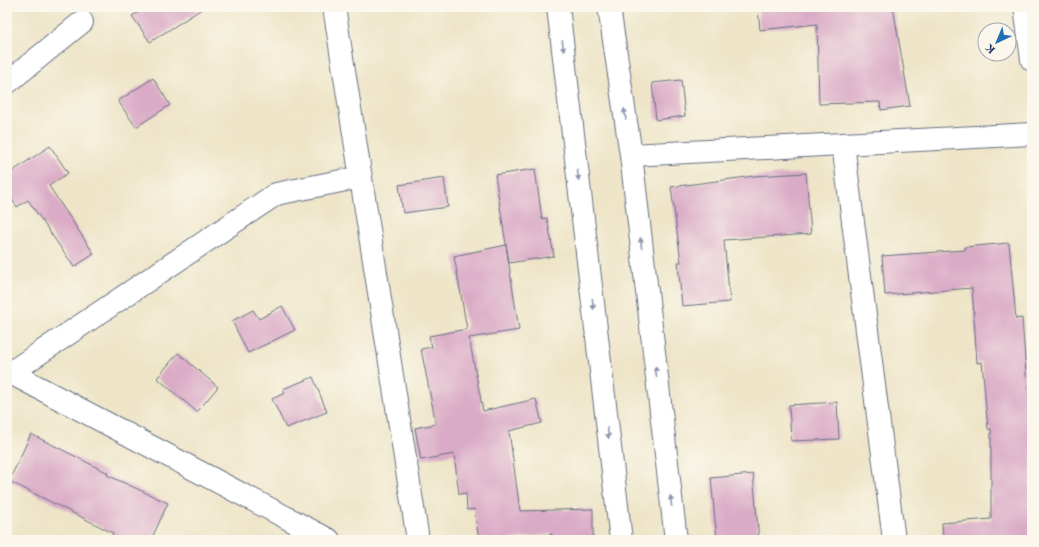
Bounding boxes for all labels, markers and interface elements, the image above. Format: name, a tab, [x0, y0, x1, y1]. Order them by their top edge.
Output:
north arrow	[977, 22, 1017, 62]
one-way arrow	[559, 40, 566, 52]
text: K	[982, 41, 998, 57]
one-way arrow	[622, 108, 628, 120]
one-way arrow	[575, 169, 581, 181]
one-way arrow	[638, 237, 645, 249]
one-way arrow	[590, 298, 596, 310]
one-way arrow	[653, 366, 660, 378]
one-way arrow	[605, 427, 611, 439]
one-way arrow	[668, 495, 675, 507]

